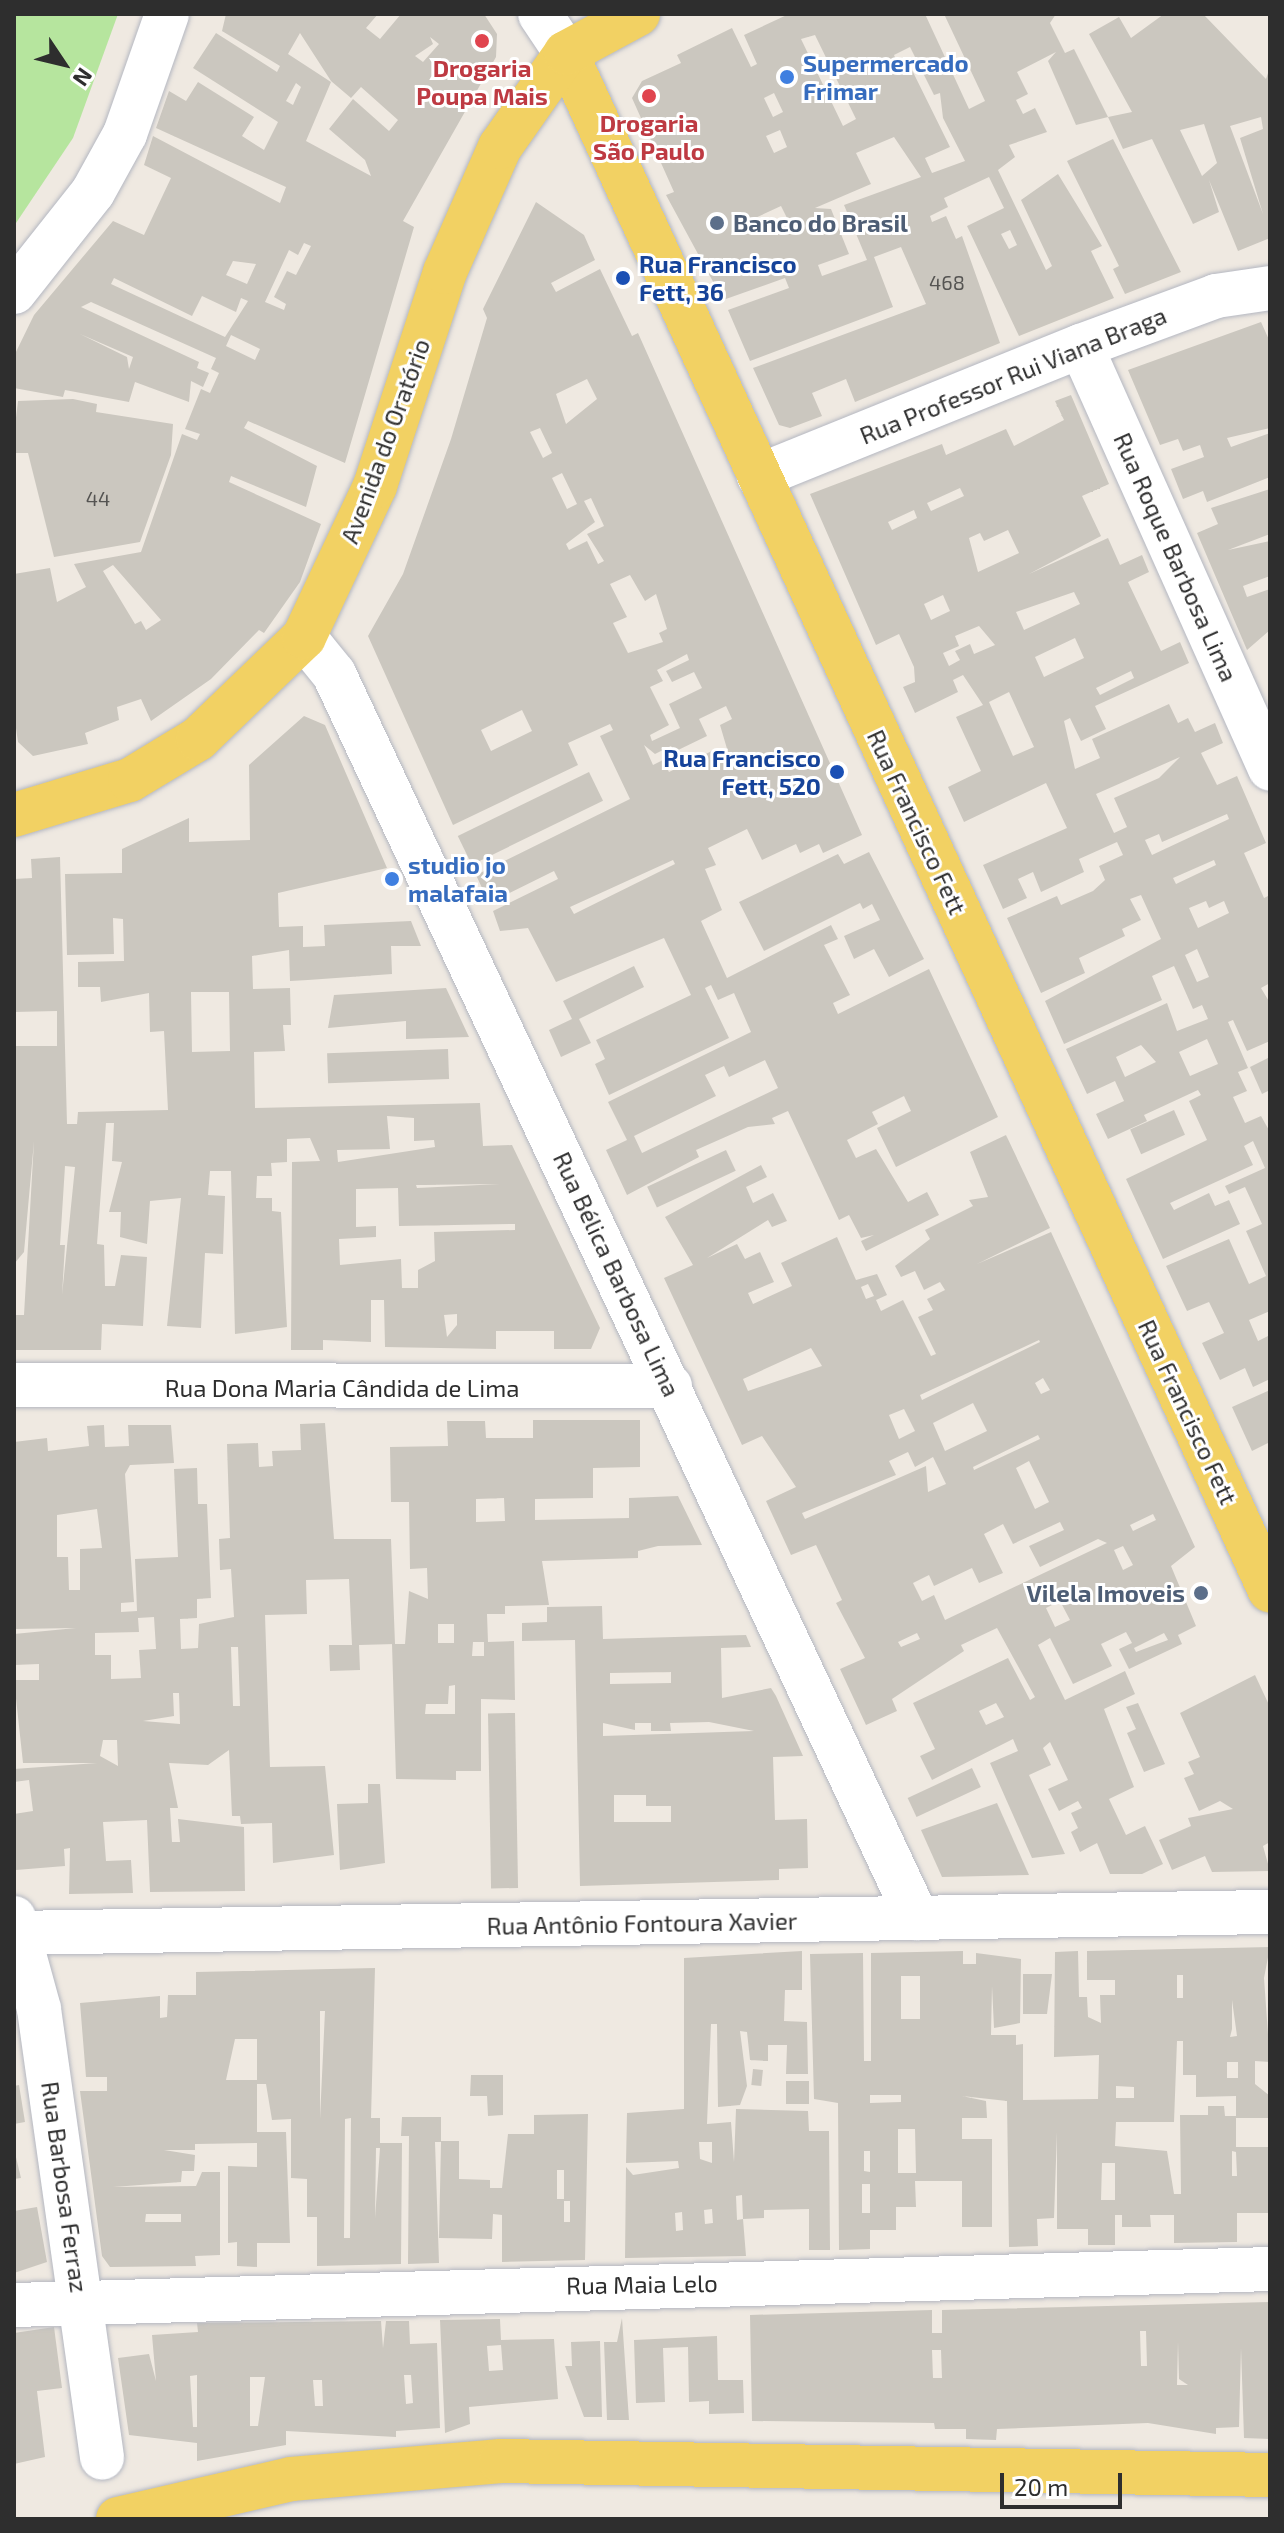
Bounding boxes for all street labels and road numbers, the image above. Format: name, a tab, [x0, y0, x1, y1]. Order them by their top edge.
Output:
street label: Rua Professor Rui Viana Braga	[855, 300, 1171, 450]
street label: Avenida do Oratório	[335, 335, 435, 547]
street label: Rua Roque Barbosa Lima	[1108, 428, 1244, 686]
street label: Rua Francisco Fett	[862, 725, 972, 919]
street label: Rua Bélica Barbosa Lima	[548, 1147, 686, 1401]
street label: Rua Francisco Fett	[1133, 1315, 1243, 1509]
street label: Rua Dona Maria Cândida de Lima	[165, 1374, 519, 1402]
street label: Rua Antônio Fontoura Xavier	[486, 1906, 798, 1940]
street label: Rua Barbosa Ferraz	[36, 2080, 94, 2294]
street label: Rua Maia Lelo	[566, 2268, 718, 2300]

